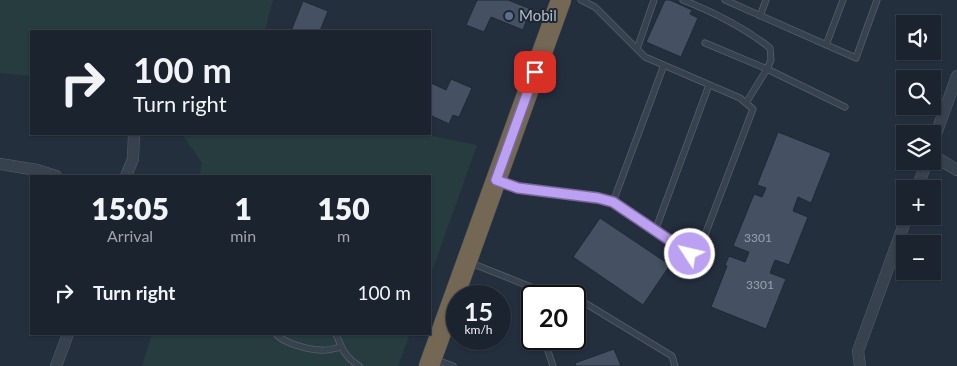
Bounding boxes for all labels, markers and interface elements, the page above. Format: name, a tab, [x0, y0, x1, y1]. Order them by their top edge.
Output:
place label: Mobil	[519, 6, 557, 24]
marker: Mobil	[503, 10, 515, 22]
map controls	[896, 15, 941, 280]
button: sound	[896, 15, 941, 60]
text: 100 m	[133, 48, 232, 90]
icon: right	[50, 50, 115, 115]
pin	[514, 51, 556, 93]
icon: arrive	[521, 58, 549, 86]
button: search	[896, 70, 941, 115]
text: Turn right	[133, 90, 227, 117]
button: layers	[896, 125, 941, 170]
button: +	[896, 180, 941, 225]
text: 15:05	[91, 190, 169, 226]
text: 1	[234, 190, 252, 226]
text: 150	[317, 190, 370, 226]
text: Arrival	[107, 226, 153, 245]
text: min	[230, 226, 256, 245]
text: m	[337, 226, 350, 245]
position arrow	[663, 227, 715, 279]
house number: 3301	[744, 230, 772, 245]
button: −	[896, 235, 941, 280]
house number: 3301	[746, 277, 774, 292]
icon: right	[50, 279, 78, 307]
text: Turn right	[93, 281, 175, 304]
text: 100 m	[357, 281, 411, 304]
speed limit sign: 20	[521, 285, 586, 350]
text: 15	[464, 296, 493, 326]
text: km/h	[464, 322, 493, 337]

